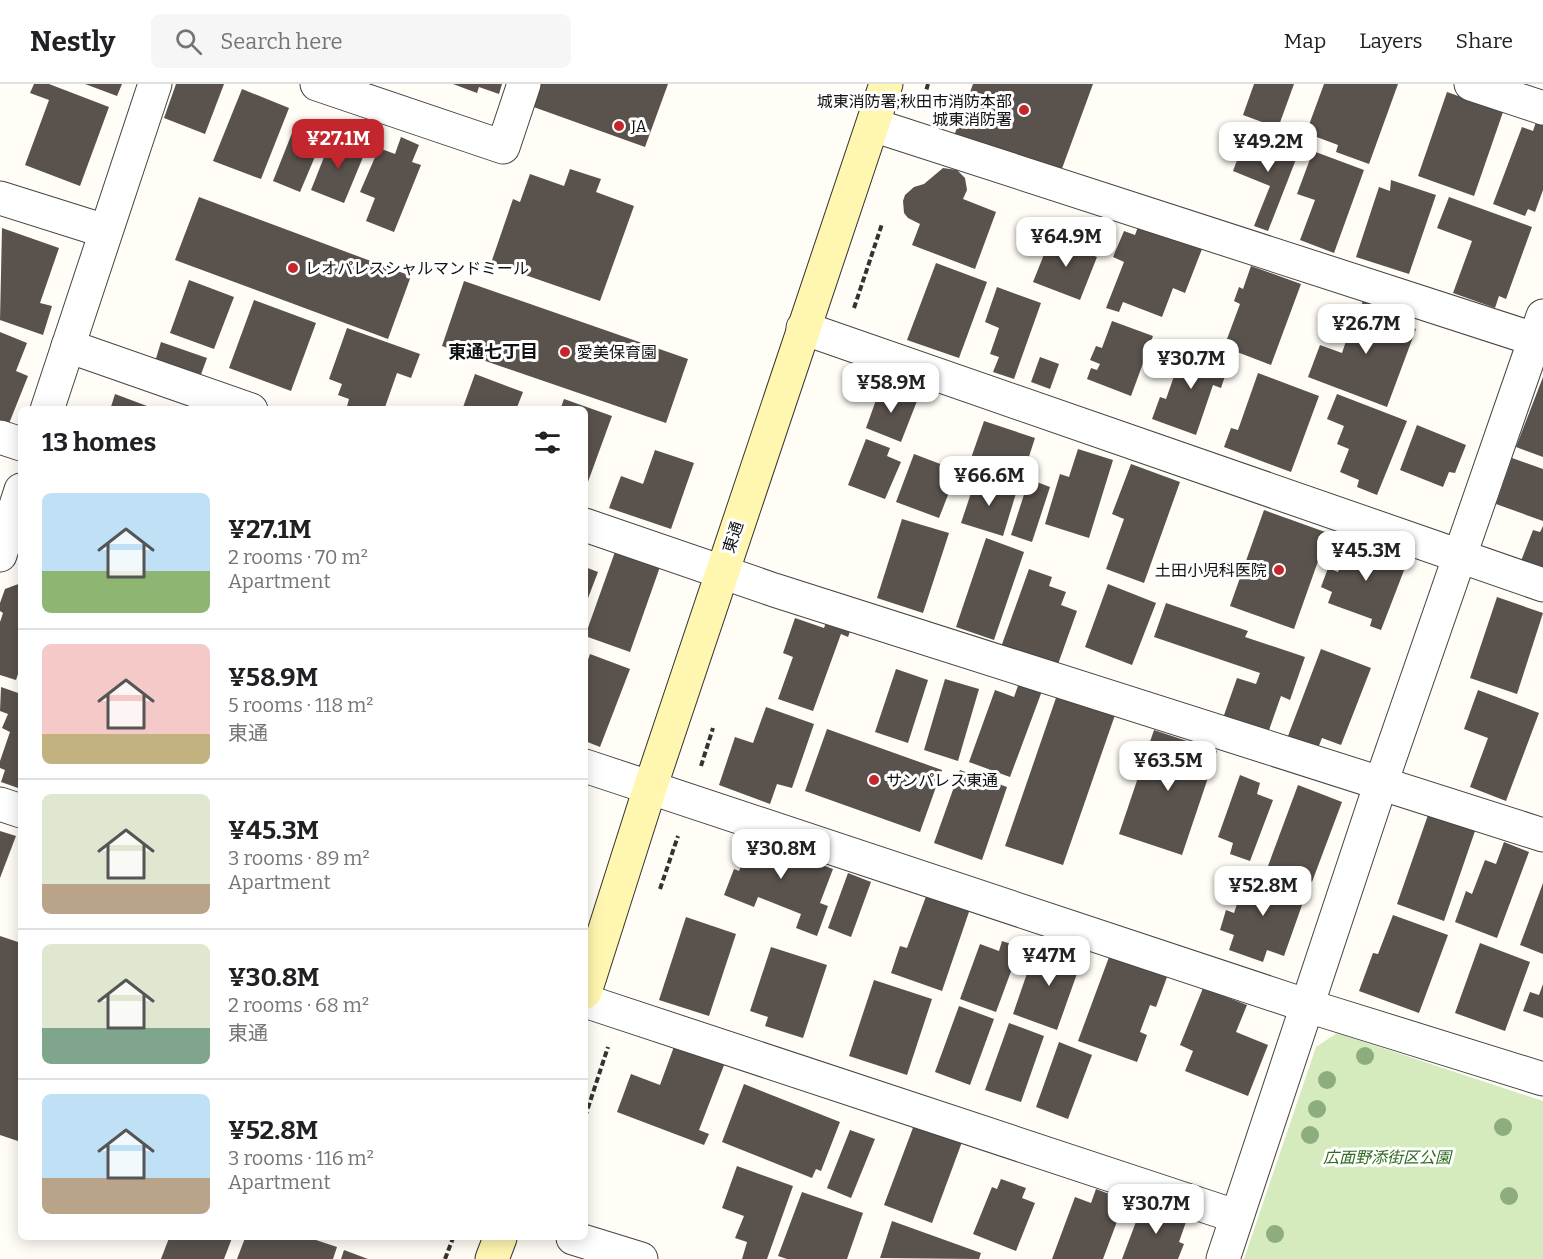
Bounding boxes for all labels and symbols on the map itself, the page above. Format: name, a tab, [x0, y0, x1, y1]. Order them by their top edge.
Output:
place label: 城東消防署;秋田市消防本部 城東消防署	[816, 92, 1012, 129]
marker: 城東消防署;秋田市消防本部 城東消防署	[1017, 103, 1031, 117]
place label: JA	[630, 117, 647, 136]
pin: ¥27.1M	[289, 119, 387, 170]
marker: JA	[612, 119, 626, 133]
pin: ¥49.2M	[1219, 122, 1317, 173]
pin: ¥64.9M	[1017, 217, 1115, 268]
place label: レオパレスシャルマンドミール	[305, 259, 529, 278]
marker: レオパレスシャルマンドミール	[286, 261, 300, 275]
pin: ¥26.7M	[1317, 304, 1415, 355]
pin: ¥30.7M	[1142, 339, 1240, 390]
district label: 東通七丁目	[448, 341, 538, 363]
place label: 愛美保育園	[577, 343, 657, 362]
marker: 愛美保育園	[558, 345, 572, 359]
pin: ¥58.9M	[842, 363, 940, 414]
pin: ¥66.6M	[940, 456, 1038, 507]
street label: 東通	[719, 519, 747, 555]
pin: ¥45.3M	[1317, 531, 1415, 582]
place label: 土田小児科医院	[1155, 561, 1267, 580]
marker: 土田小児科医院	[1272, 563, 1286, 577]
pin: ¥63.5M	[1119, 741, 1217, 792]
place label: サンパレス東通	[886, 771, 998, 790]
marker: サンパレス東通	[867, 773, 881, 787]
pin: ¥30.8M	[732, 829, 830, 880]
pin: ¥52.8M	[1214, 866, 1312, 917]
pin: ¥47M	[1013, 936, 1085, 987]
park label: 広面野添街区公園	[1323, 1148, 1453, 1167]
pin: ¥30.7M	[1107, 1184, 1205, 1235]

